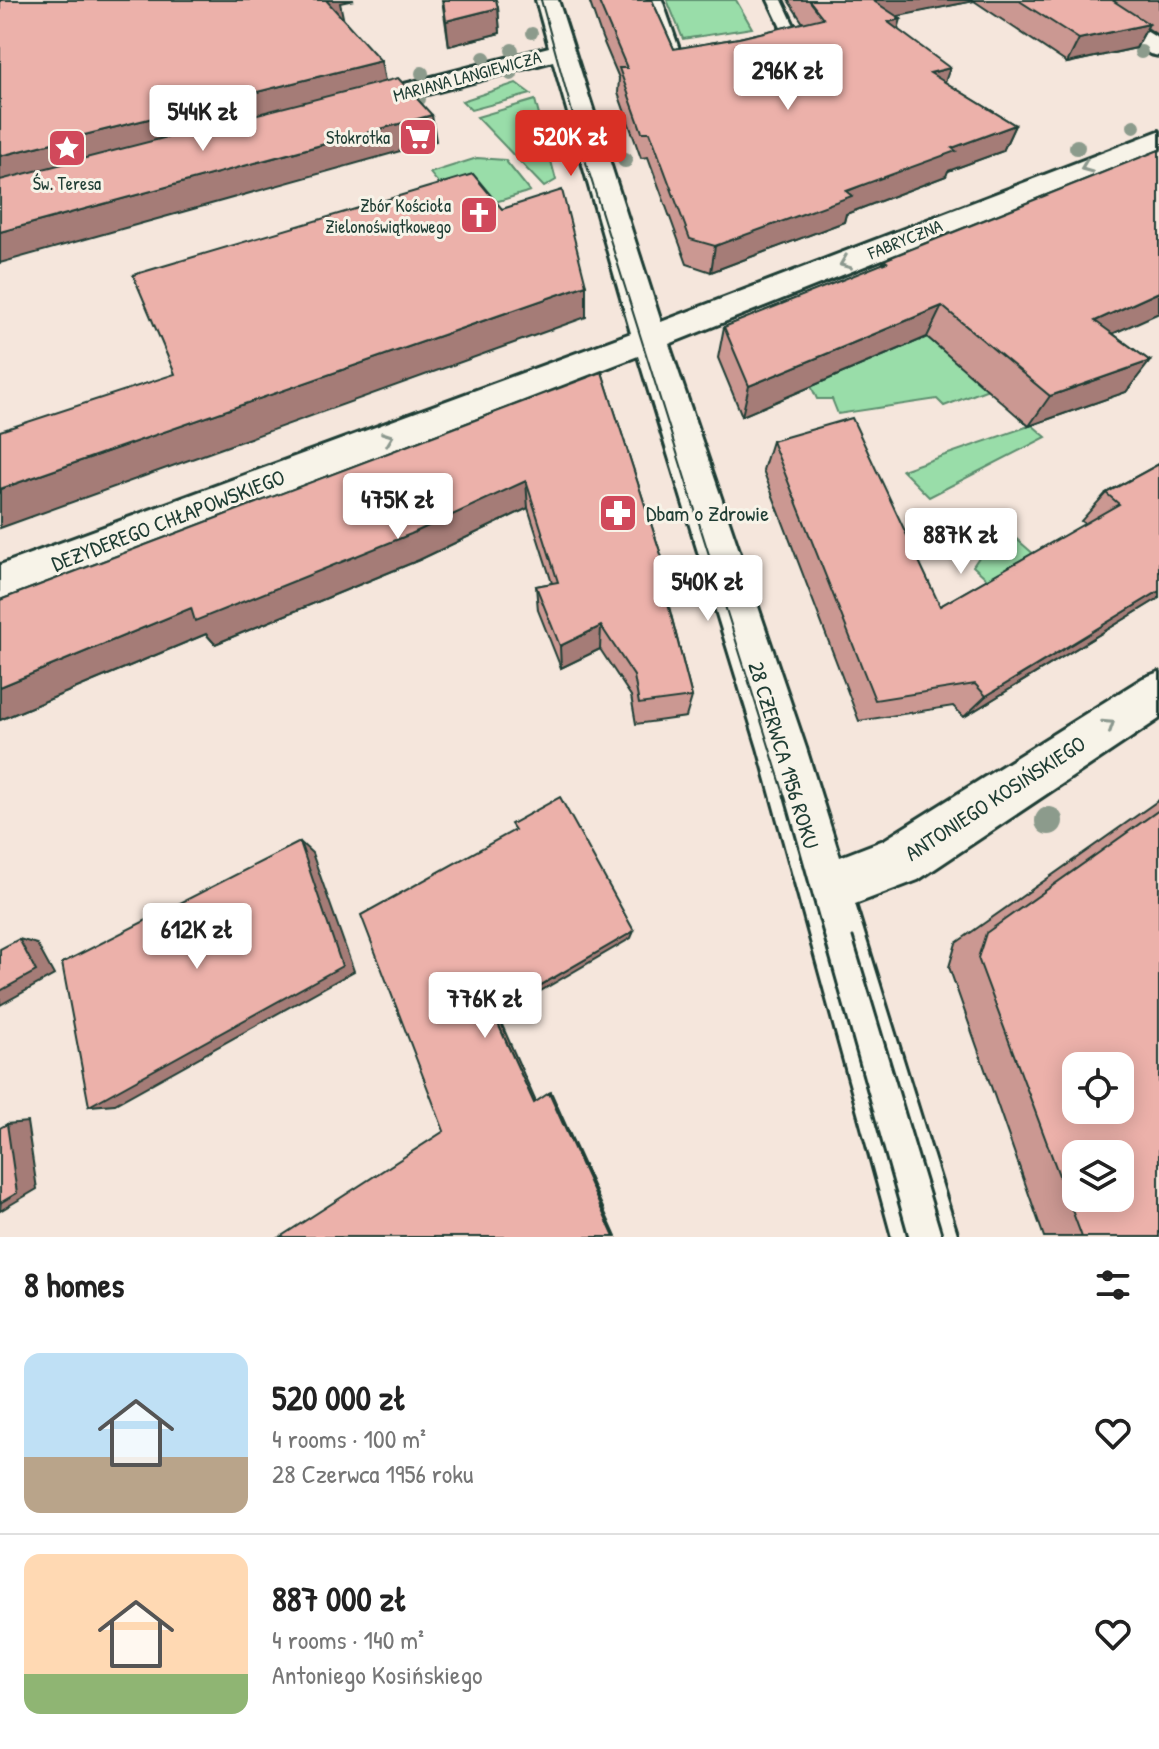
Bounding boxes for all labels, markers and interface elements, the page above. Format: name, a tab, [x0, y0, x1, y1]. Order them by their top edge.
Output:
street label: MARIANA LANGIEWICZA	[390, 44, 544, 108]
pin: 296K zł	[714, 44, 862, 112]
text: 296K zł	[752, 52, 824, 87]
pin: 544K zł	[129, 85, 277, 153]
text: 544K zł	[167, 93, 239, 128]
pin: 520K zł	[497, 110, 645, 178]
supermarket icon: Stokrotka	[397, 116, 439, 158]
text: 520K zł	[533, 118, 609, 153]
place label: Stokrotka	[326, 125, 390, 150]
place icon: Św. Teresa	[46, 127, 88, 169]
one-way arrow	[1080, 157, 1094, 174]
place label: Św. Teresa	[33, 171, 101, 196]
place label: Zbór Kościoła Zielonoświątkowego	[325, 193, 451, 239]
church icon: Zbór Kościoła Zielonoświątkowego	[458, 194, 500, 236]
street label: FABRYCZNA	[863, 213, 946, 266]
one-way arrow	[839, 253, 853, 270]
one-way arrow	[380, 431, 394, 448]
street label: DEZYDEREGO CHŁAPOWSKIEGO	[47, 462, 289, 578]
pin: 475K zł	[324, 473, 472, 541]
text: 475K zł	[361, 481, 435, 516]
pharmacy icon: Dbam o Zdrowie	[597, 492, 639, 534]
place label: Dbam o Zdrowie	[646, 498, 769, 528]
pin: 887K zł	[887, 508, 1035, 576]
text: 887K zł	[923, 516, 999, 551]
pin: 540K zł	[634, 555, 782, 623]
text: 540K zł	[672, 563, 744, 598]
street label: 28 CZERWCA 1956 ROKU	[741, 658, 827, 852]
one-way arrow	[1100, 720, 1115, 735]
street label: ANTONIEGO KOSIŃSKIEGO	[899, 728, 1091, 868]
pin: 612K zł	[123, 903, 271, 971]
text: 612K zł	[161, 911, 233, 946]
pin: 776K zł	[411, 972, 559, 1040]
text: 776K zł	[447, 980, 523, 1015]
map controls	[1062, 1052, 1134, 1212]
button: locate	[1062, 1052, 1134, 1124]
button: layers	[1062, 1140, 1134, 1212]
text: 8 homes	[24, 1262, 124, 1308]
icon: filters	[1091, 1263, 1135, 1307]
text: 520 000 zł	[272, 1375, 406, 1421]
icon: home	[88, 1385, 184, 1481]
icon: heart	[1091, 1411, 1135, 1455]
text: 4 rooms · 100 m²	[272, 1421, 426, 1456]
text: 28 Czerwca 1956 roku	[272, 1456, 473, 1491]
text: 887 000 zł	[272, 1576, 407, 1622]
icon: home	[88, 1586, 184, 1682]
icon: heart	[1091, 1612, 1135, 1656]
text: 4 rooms · 140 m²	[272, 1622, 424, 1657]
text: Antoniego Kosińskiego	[272, 1657, 483, 1692]

